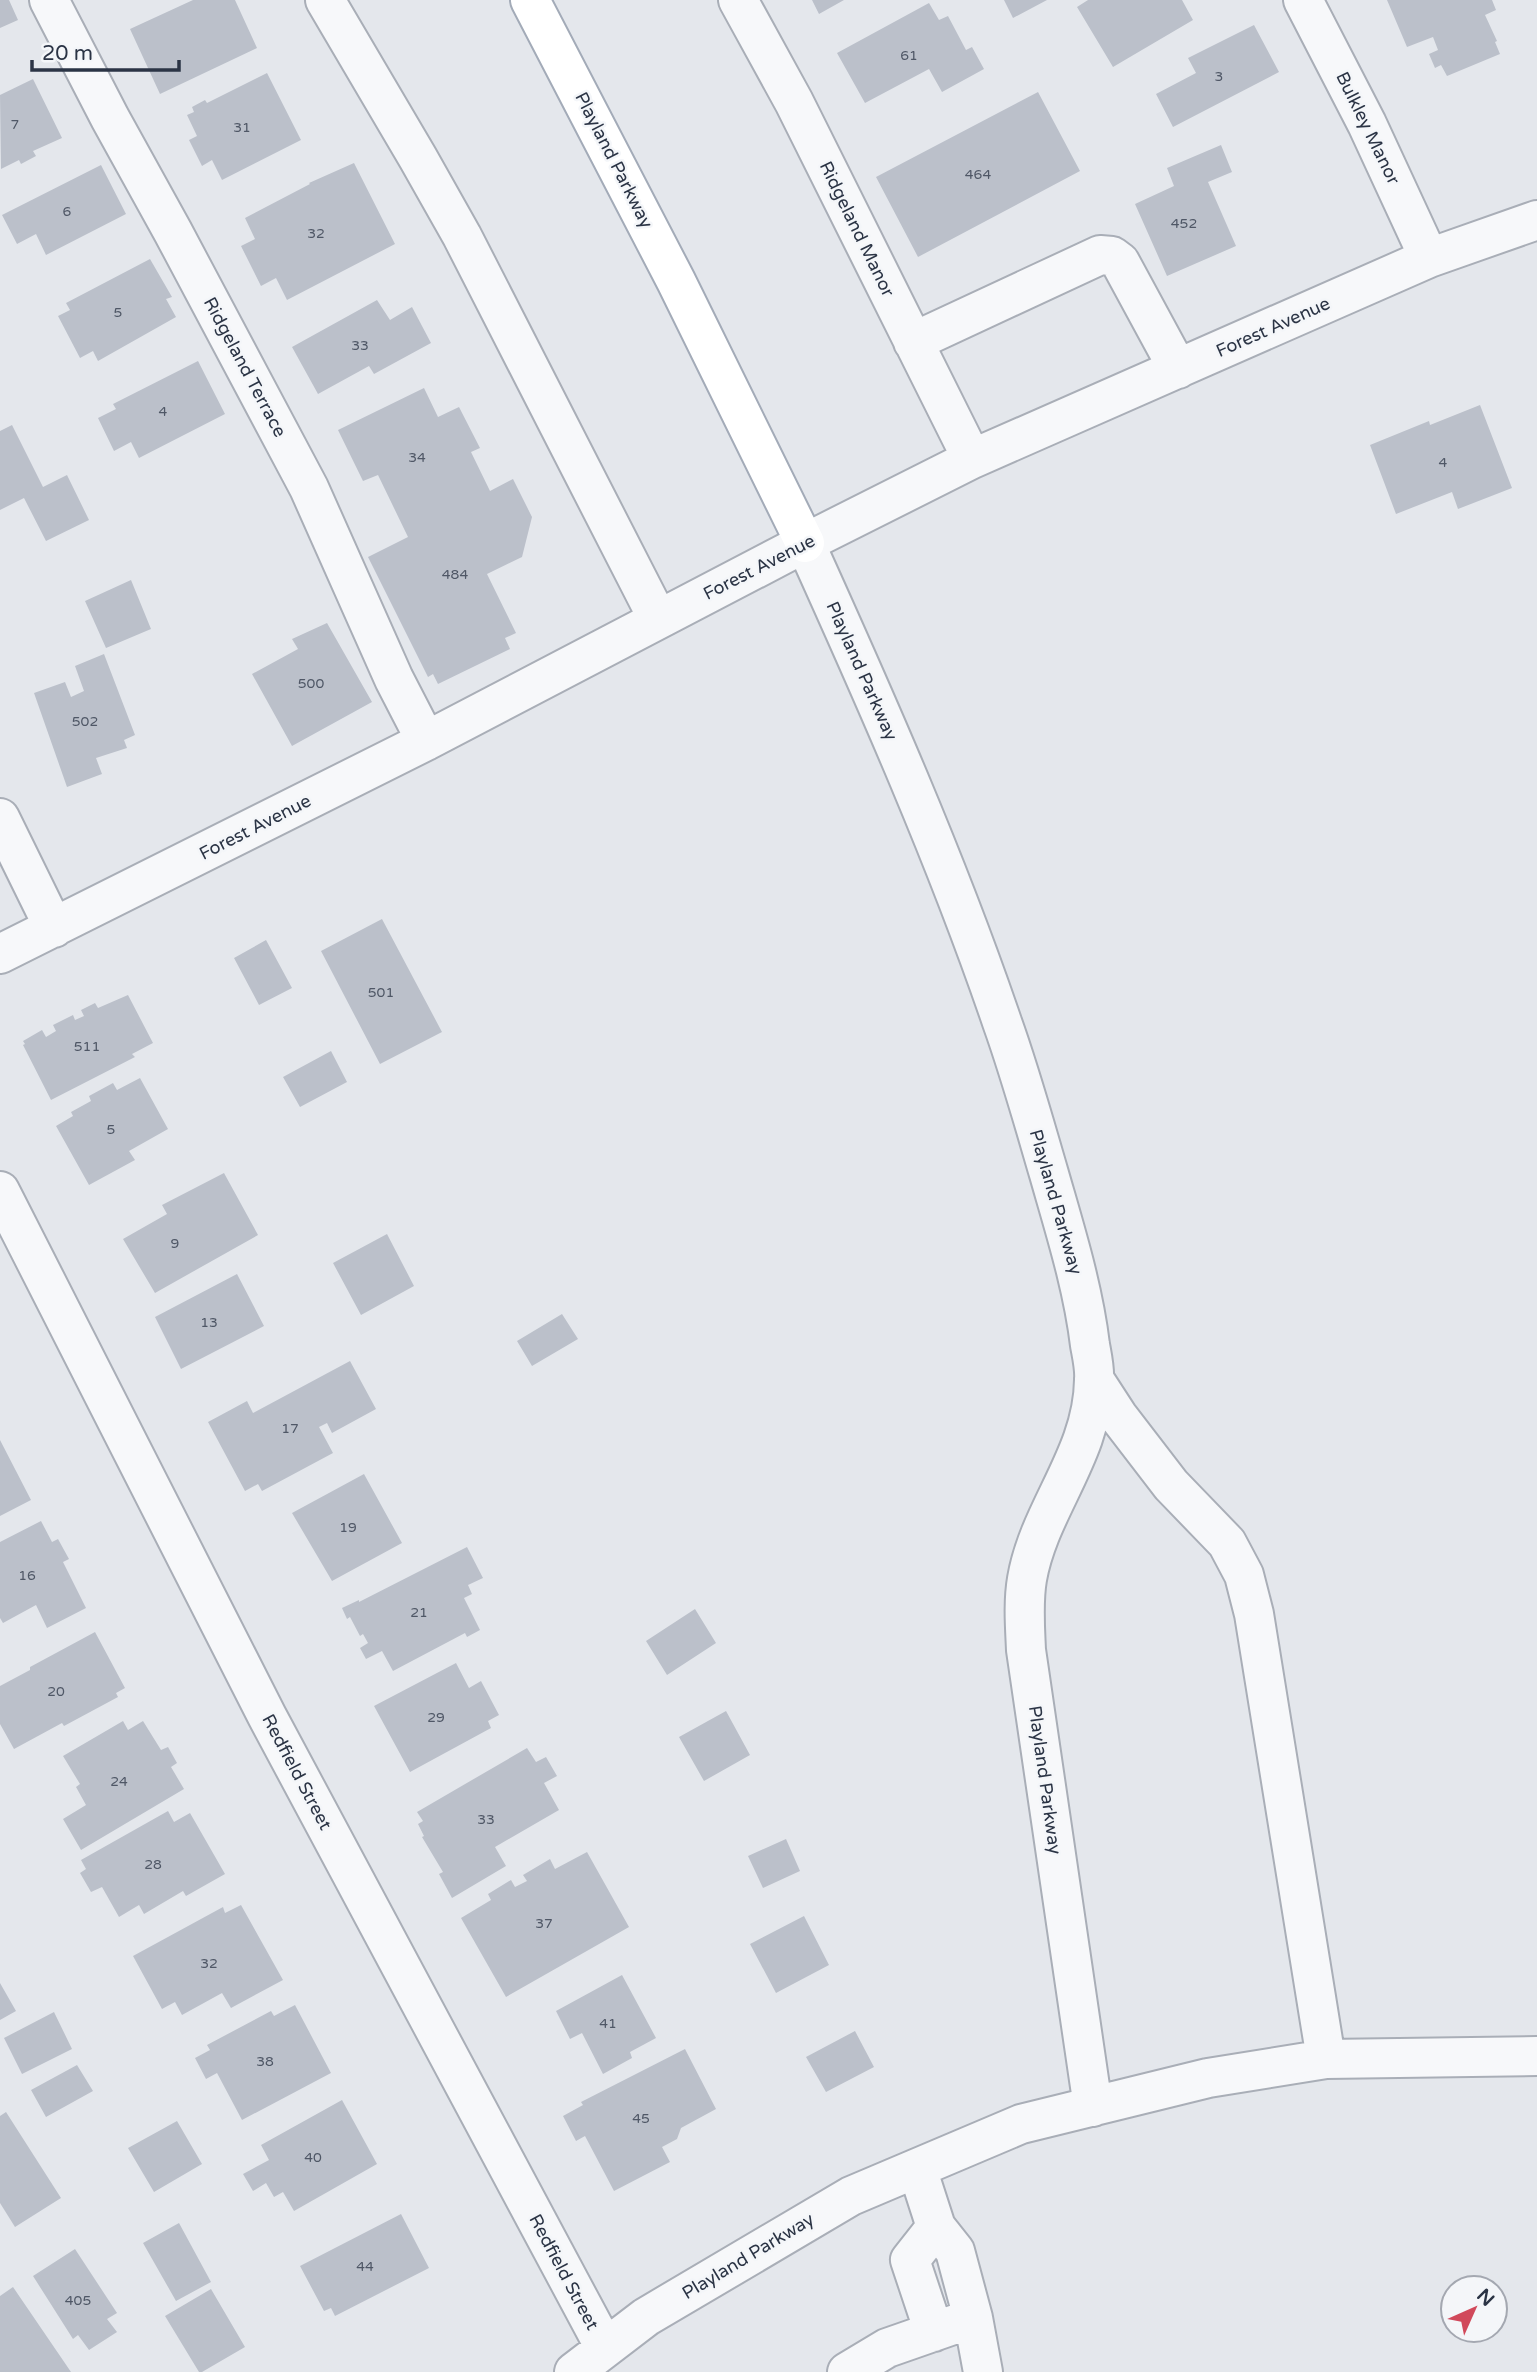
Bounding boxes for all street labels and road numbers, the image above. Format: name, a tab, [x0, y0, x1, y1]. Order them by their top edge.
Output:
street label: Bulkley Manor	[1331, 68, 1405, 188]
street label: Playland Parkway	[570, 88, 658, 232]
street label: Ridgeland Manor	[815, 158, 899, 300]
street label: Forest Avenue	[1213, 292, 1333, 362]
street label: Ridgeland Terrace	[199, 293, 291, 441]
street label: Forest Avenue	[699, 529, 819, 605]
street label: Playland Parkway	[821, 598, 903, 744]
street label: Forest Avenue	[195, 789, 315, 865]
street label: Playland Parkway	[1025, 1127, 1087, 1277]
street label: Playland Parkway	[1024, 1704, 1066, 1856]
street label: Redfield Street	[257, 1710, 337, 1834]
street label: Playland Parkway	[678, 2208, 818, 2304]
street label: Redfield Street	[524, 2210, 604, 2334]

